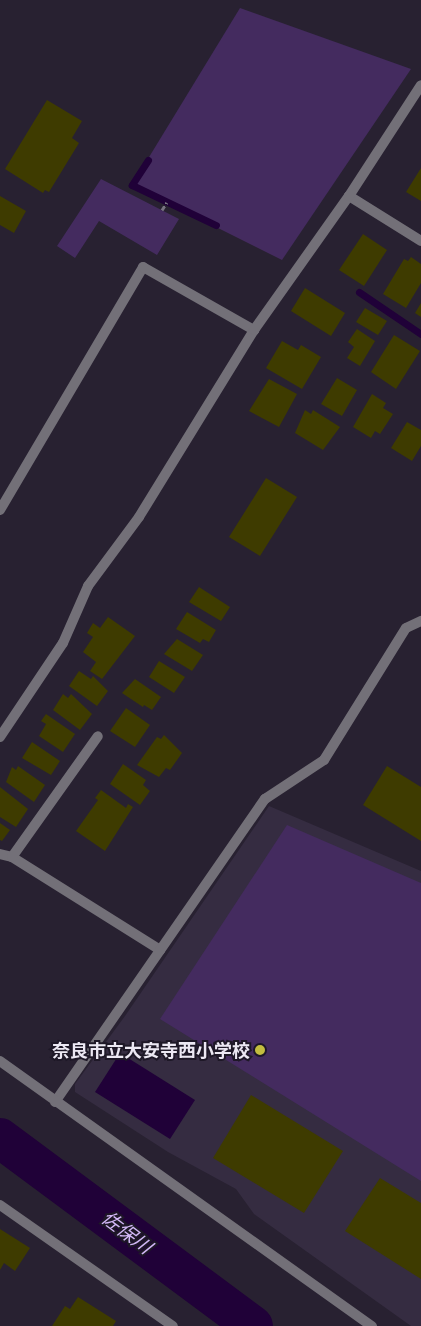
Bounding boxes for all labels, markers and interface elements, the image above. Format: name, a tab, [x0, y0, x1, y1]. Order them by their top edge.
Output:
place label: 奈良市立大安寺西小学校	[52, 1039, 250, 1061]
marker: 奈良市立大安寺西小学校	[254, 1044, 266, 1056]
water label: 佐保川	[97, 1206, 157, 1258]

